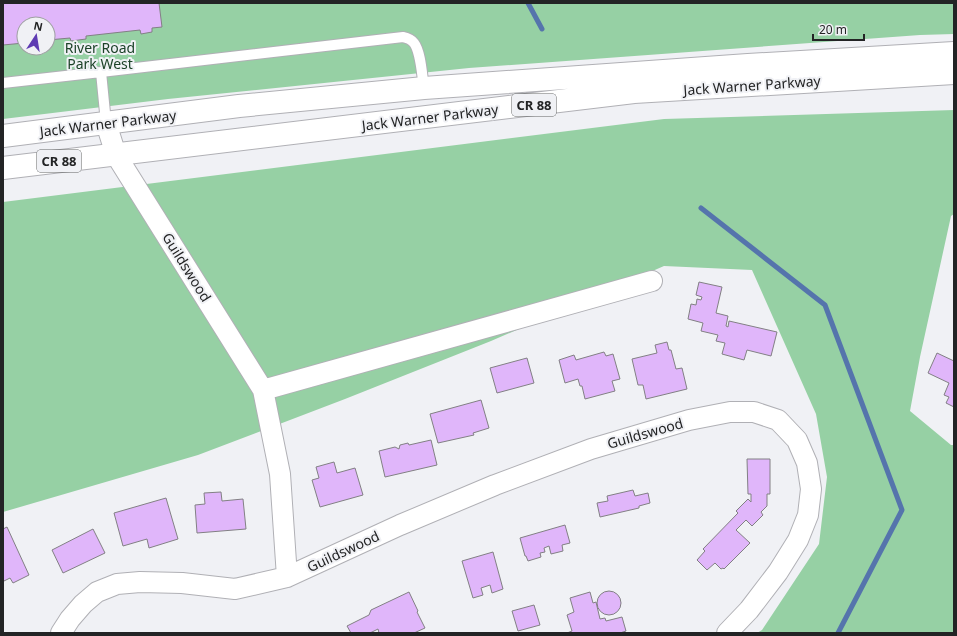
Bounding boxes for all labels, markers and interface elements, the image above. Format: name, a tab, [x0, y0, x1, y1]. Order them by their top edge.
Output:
north arrow	[16, 16, 56, 56]
scale bar	[813, 16, 864, 42]
text: N	[32, 17, 44, 34]
text: 20 m	[819, 21, 847, 38]
park label: River Road Park West	[65, 38, 135, 73]
street label: Jack Warner Parkway	[681, 71, 822, 99]
road number: CR 88	[512, 94, 556, 116]
street label: Jack Warner Parkway	[359, 99, 500, 135]
street label: Jack Warner Parkway	[37, 105, 178, 141]
road number: CR 88	[37, 150, 81, 172]
street label: Guildswood	[158, 229, 216, 305]
street label: Guildswood	[605, 413, 685, 453]
street label: Guildswood	[304, 526, 382, 576]

